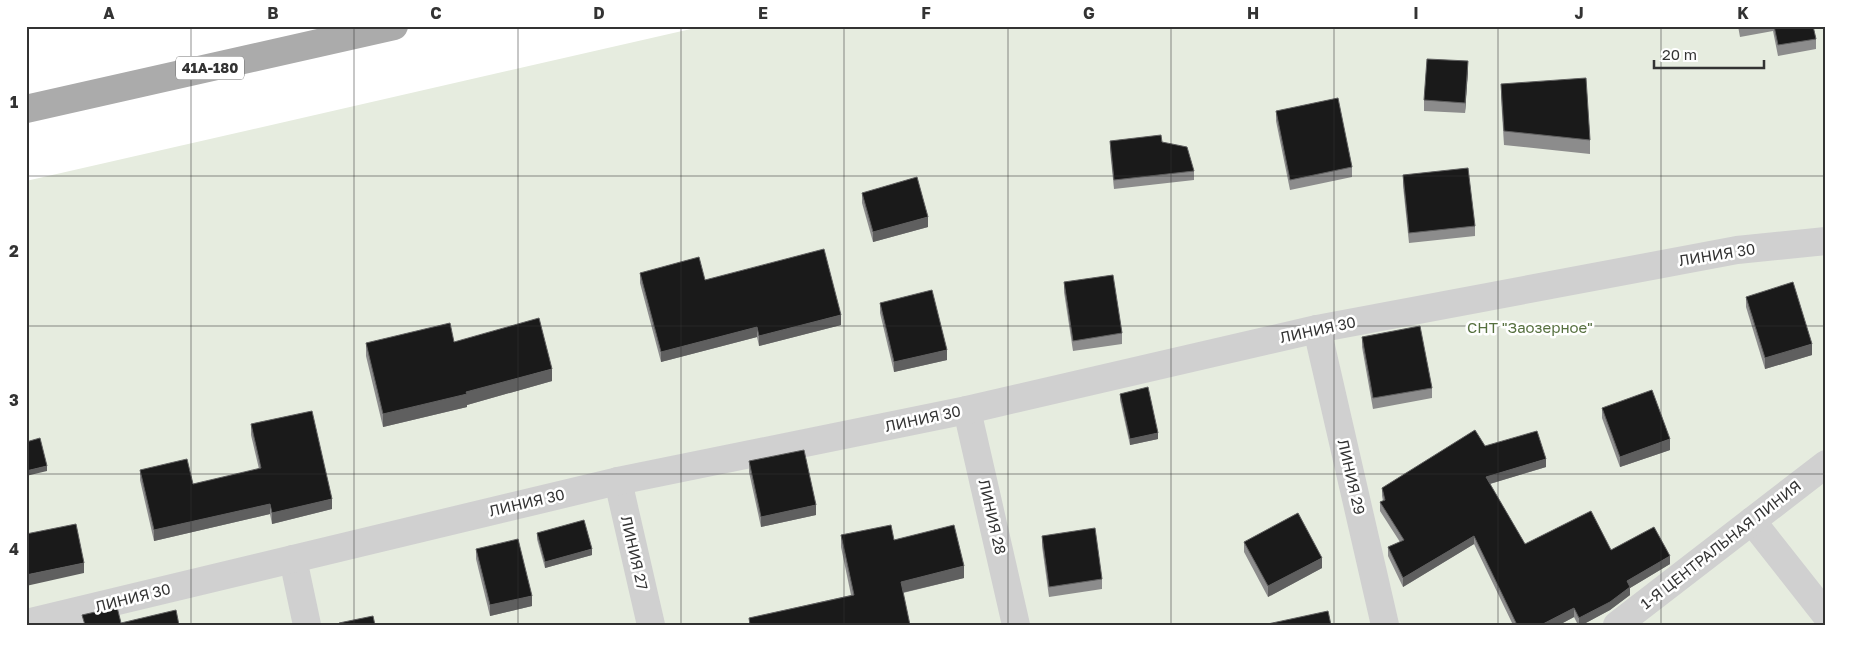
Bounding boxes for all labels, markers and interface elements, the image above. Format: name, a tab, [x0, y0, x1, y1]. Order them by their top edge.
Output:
text: A	[103, 3, 115, 23]
text: B	[267, 3, 279, 23]
text: C	[430, 3, 442, 23]
text: D	[593, 3, 605, 23]
text: E	[758, 3, 768, 23]
text: F	[921, 3, 931, 23]
text: G	[1083, 3, 1095, 23]
text: H	[1247, 3, 1259, 23]
text: I	[1413, 3, 1419, 23]
text: J	[1574, 3, 1584, 23]
text: K	[1737, 3, 1749, 23]
scale bar	[1654, 38, 1764, 70]
text: 20 m	[1662, 45, 1697, 63]
road number: 41А-180	[176, 56, 244, 80]
text: 1	[10, 92, 18, 112]
street label: ЛИНИЯ 30	[1677, 239, 1756, 269]
text: 2	[9, 241, 19, 261]
street label: ЛИНИЯ 30	[1278, 312, 1357, 346]
park label: СНТ "Заозерное"	[1467, 318, 1593, 336]
text: 3	[9, 390, 19, 410]
street label: ЛИНИЯ 30	[883, 401, 962, 435]
street label: ЛИНИЯ 29	[1335, 437, 1369, 516]
street label: 1-Я ЦЕНТРАЛЬНАЯ ЛИНИЯ	[1637, 476, 1804, 612]
street label: ЛИНИЯ 28	[976, 477, 1010, 556]
street label: ЛИНИЯ 30	[487, 485, 566, 519]
street label: ЛИНИЯ 27	[618, 514, 652, 592]
text: 4	[9, 539, 19, 559]
street label: ЛИНИЯ 30	[93, 579, 172, 615]

